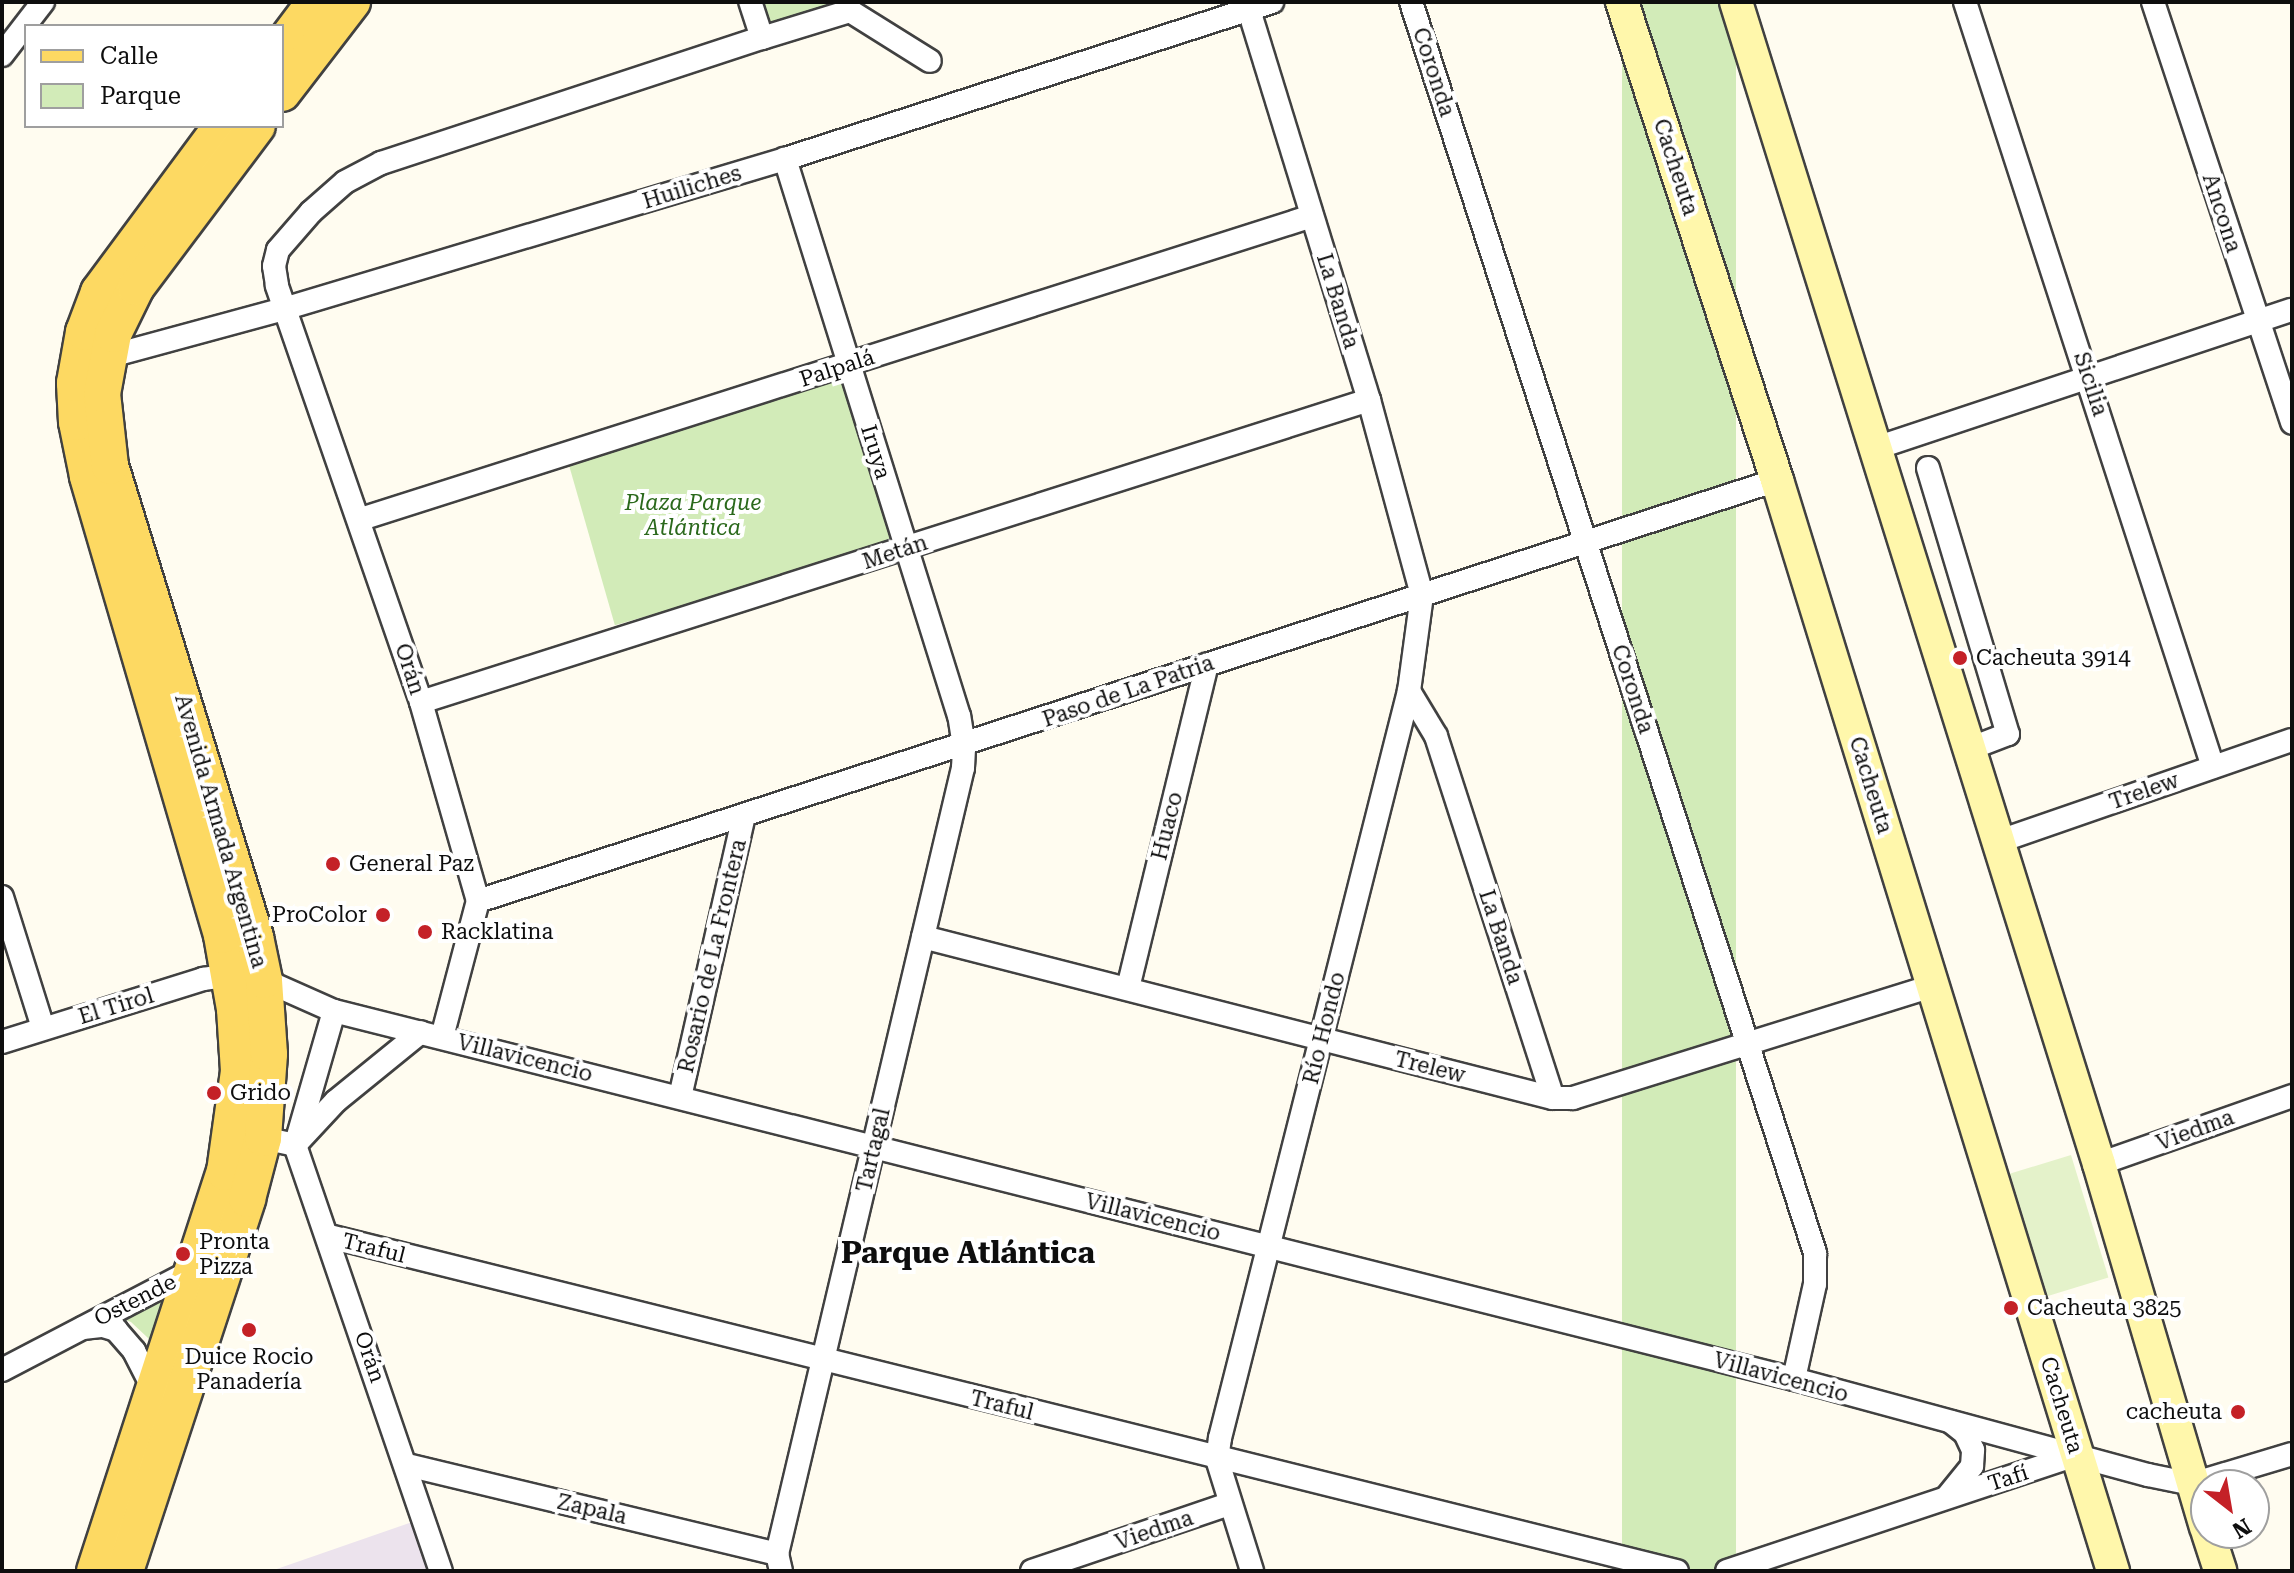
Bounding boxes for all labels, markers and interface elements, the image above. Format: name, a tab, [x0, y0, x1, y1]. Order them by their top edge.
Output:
legend	[24, 24, 284, 128]
street label: Coronda	[1407, 24, 1461, 120]
text: Calle	[100, 42, 158, 70]
text: Parque	[100, 82, 181, 110]
street label: Cacheuta	[1648, 115, 1704, 219]
street label: Huiliches	[639, 159, 745, 215]
street label: Ancona	[2197, 170, 2247, 256]
street label: La Banda	[1311, 250, 1365, 352]
street label: Palpalá	[796, 344, 878, 392]
street label: Sicilia	[2068, 349, 2114, 419]
street label: Iruya	[855, 422, 897, 482]
park label: Plaza Parque Atlántica	[625, 489, 761, 540]
street label: Metán	[859, 529, 931, 575]
street label: Orán	[389, 640, 431, 698]
street label: Coronda	[1606, 641, 1660, 737]
place label: Cacheuta 3914	[1976, 645, 2131, 671]
street label: Paso de La Patria	[1039, 649, 1217, 733]
marker: Cacheuta 3914	[1951, 649, 1969, 667]
street label: Avenida Armada Argentina	[169, 691, 273, 971]
street label: Cacheuta	[1844, 733, 1898, 837]
street label: Trelew	[2106, 767, 2182, 815]
street label: Huaco	[1146, 789, 1188, 863]
street label: Rosario de La Frontera	[672, 836, 752, 1076]
place label: General Paz	[349, 851, 474, 877]
marker: General Paz	[324, 855, 342, 873]
street label: La Banda	[1473, 886, 1529, 988]
place label: ProColor	[272, 902, 367, 928]
marker: ProColor	[374, 906, 392, 924]
place label: Racklatina	[441, 919, 553, 945]
marker: Racklatina	[416, 923, 434, 941]
street label: Río Hondo	[1297, 969, 1351, 1087]
street label: El Tirol	[75, 982, 157, 1030]
street label: Villavicencio	[455, 1028, 595, 1088]
street label: Trelew	[1392, 1045, 1468, 1089]
place label: Grido	[230, 1080, 291, 1106]
marker: Grido	[205, 1084, 223, 1102]
street label: Viedma	[2153, 1104, 2237, 1156]
street label: Tartagal	[851, 1105, 895, 1195]
street label: Villavicencio	[1083, 1187, 1223, 1247]
street label: Traful	[340, 1227, 408, 1269]
place label: Pronta Pizza	[199, 1228, 270, 1280]
district label: Parque Atlántica	[841, 1235, 1095, 1271]
marker: Pronta Pizza	[174, 1245, 192, 1263]
street label: Ostende	[90, 1268, 180, 1332]
place label: Cacheuta 3825	[2027, 1295, 2182, 1321]
marker: Cacheuta 3825	[2002, 1299, 2020, 1317]
marker: Duice Rocio Panadería	[240, 1321, 258, 1339]
street label: Orán	[349, 1328, 391, 1386]
place label: Duice Rocio Panadería	[185, 1343, 313, 1394]
street label: Villavicencio	[1711, 1346, 1851, 1408]
street label: Cacheuta	[2035, 1353, 2089, 1457]
street label: Traful	[968, 1384, 1036, 1426]
place label: cacheuta	[2126, 1399, 2222, 1425]
marker: cacheuta	[2229, 1403, 2247, 1421]
street label: Tafí	[1985, 1459, 2031, 1497]
north arrow	[2190, 1469, 2270, 1549]
street label: Zapala	[555, 1488, 629, 1530]
street label: Viedma	[1112, 1504, 1196, 1556]
text: N	[2228, 1513, 2255, 1543]

